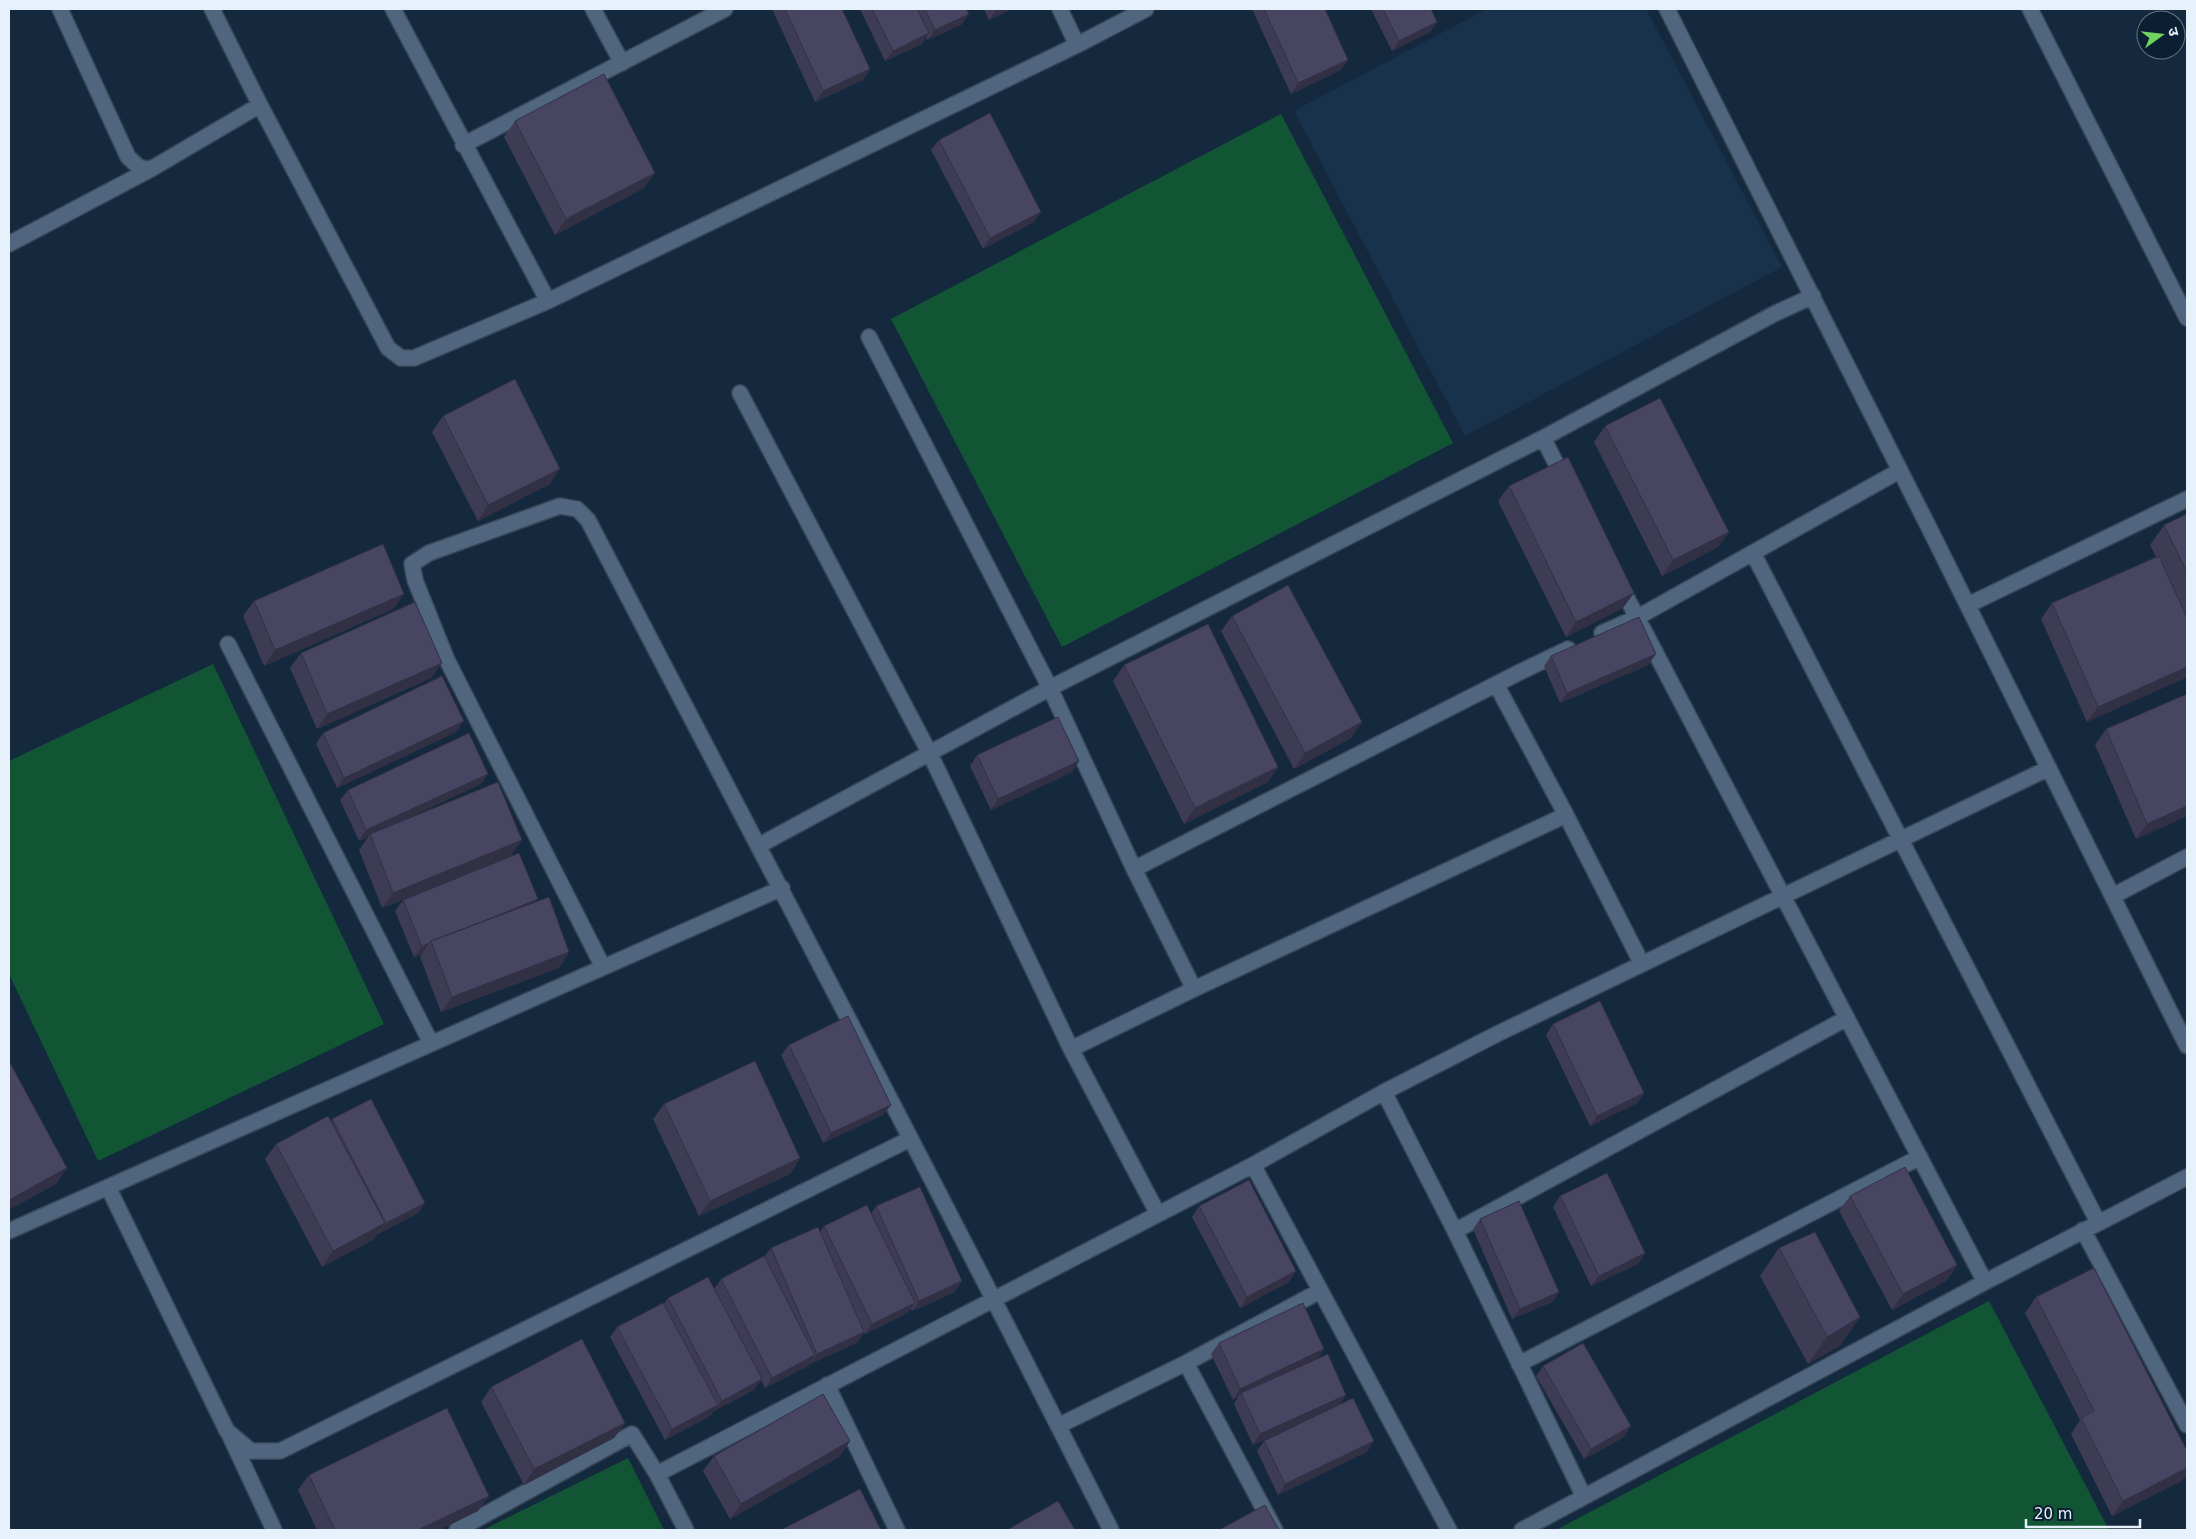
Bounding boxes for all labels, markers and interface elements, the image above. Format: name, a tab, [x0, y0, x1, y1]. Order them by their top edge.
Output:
north arrow	[2136, 10, 2186, 60]
text: उ	[2165, 26, 2183, 38]
scale bar	[2026, 1496, 2140, 1528]
text: 20 m	[2034, 1505, 2072, 1523]

